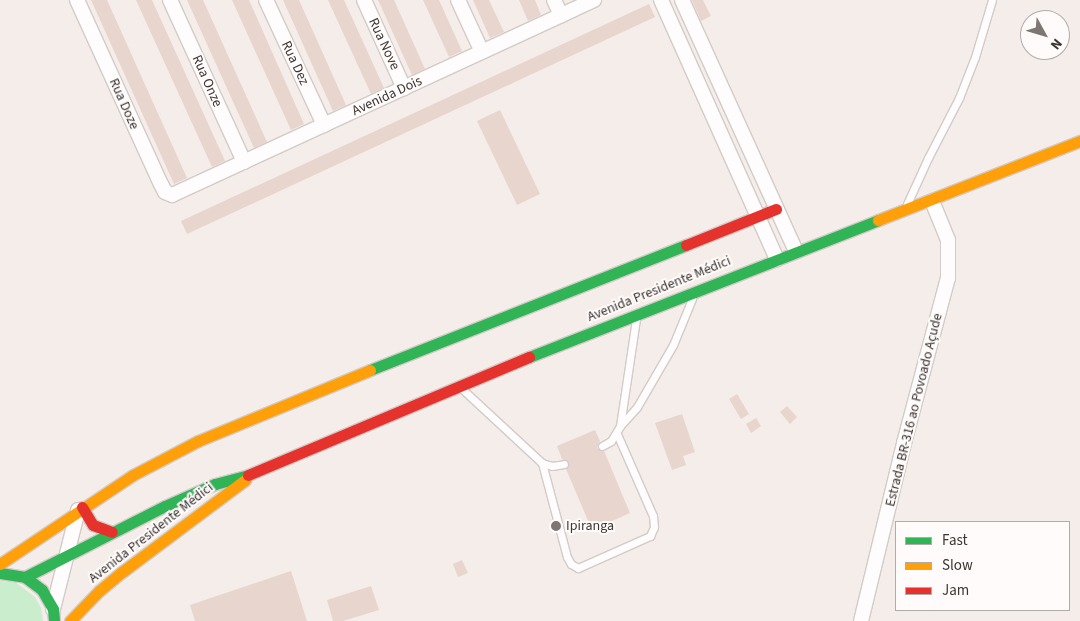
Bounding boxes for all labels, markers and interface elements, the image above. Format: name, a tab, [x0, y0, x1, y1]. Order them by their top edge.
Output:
north arrow	[1020, 10, 1070, 60]
street label: Rua Nove	[365, 15, 403, 73]
text: N	[1045, 34, 1067, 54]
street label: Rua Dez	[277, 38, 313, 88]
street label: Rua Onze	[188, 52, 226, 110]
street label: Avenida Dois	[349, 73, 425, 119]
street label: Rua Doze	[105, 76, 143, 132]
street label: Avenida Presidente Médici	[585, 252, 733, 326]
street label: Estrada BR-316 ao Povoado Açude	[882, 312, 946, 508]
street label: Avenida Presidente Médici	[85, 479, 217, 587]
place label: Ipiranga	[566, 518, 614, 534]
marker: Ipiranga	[550, 520, 562, 532]
legend	[895, 521, 1070, 611]
text: Fast	[942, 530, 968, 551]
text: Slow	[942, 555, 973, 576]
text: Jam	[942, 580, 969, 601]

